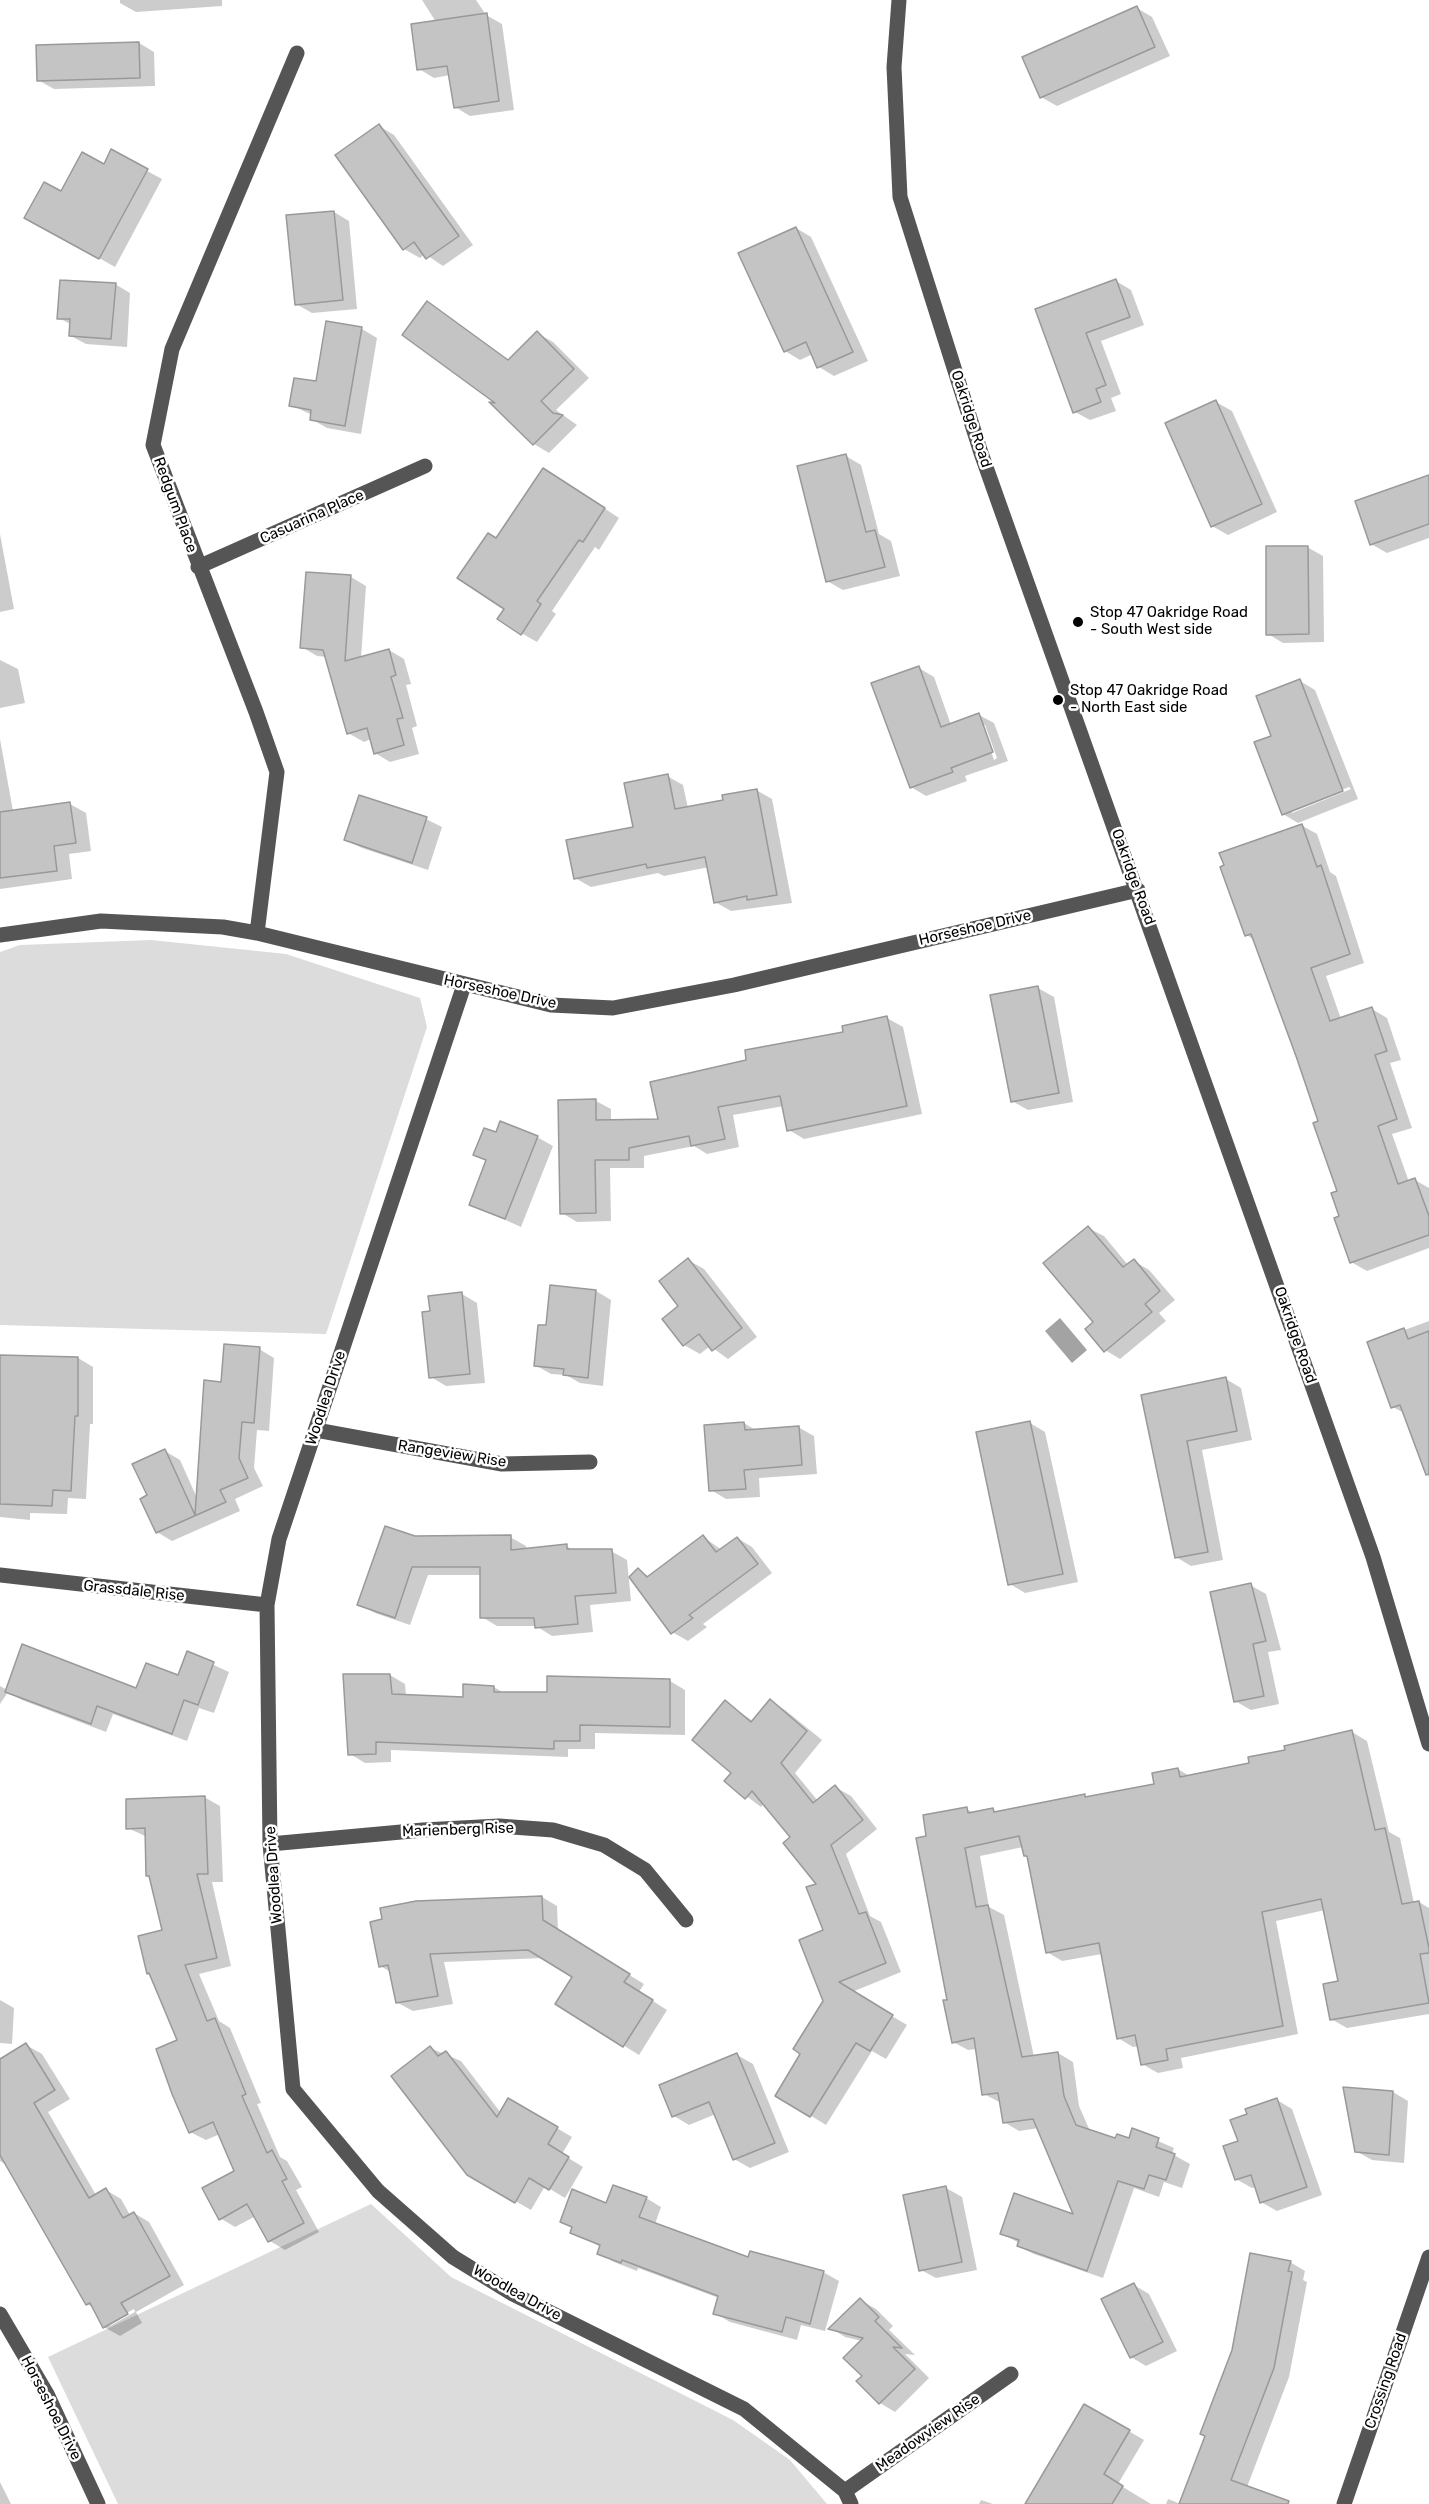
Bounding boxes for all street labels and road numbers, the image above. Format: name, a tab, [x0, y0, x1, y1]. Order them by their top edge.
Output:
street label: Oakridge Road	[947, 368, 995, 470]
street label: Redgum Place	[149, 455, 201, 555]
street label: Casuarina Place	[257, 486, 367, 548]
street label: Oakridge Road	[1107, 826, 1159, 928]
street label: Horseshoe Drive	[917, 906, 1033, 950]
street label: Horseshoe Drive	[442, 971, 558, 1013]
street label: Oakridge Road	[1270, 1284, 1320, 1386]
street label: Woodlea Drive	[302, 1349, 350, 1447]
street label: Rangeview Rise	[396, 1437, 508, 1471]
street label: Grassdale Rise	[82, 1577, 186, 1605]
street label: Marienberg Rise	[402, 1819, 514, 1841]
street label: Woodlea Drive	[262, 1826, 286, 1924]
street label: Woodlea Drive	[470, 2261, 564, 2325]
street label: Crossing Road	[1361, 2331, 1411, 2431]
street label: Horseshoe Drive	[17, 2353, 85, 2463]
street label: Meadowview Rise	[872, 2390, 984, 2476]

